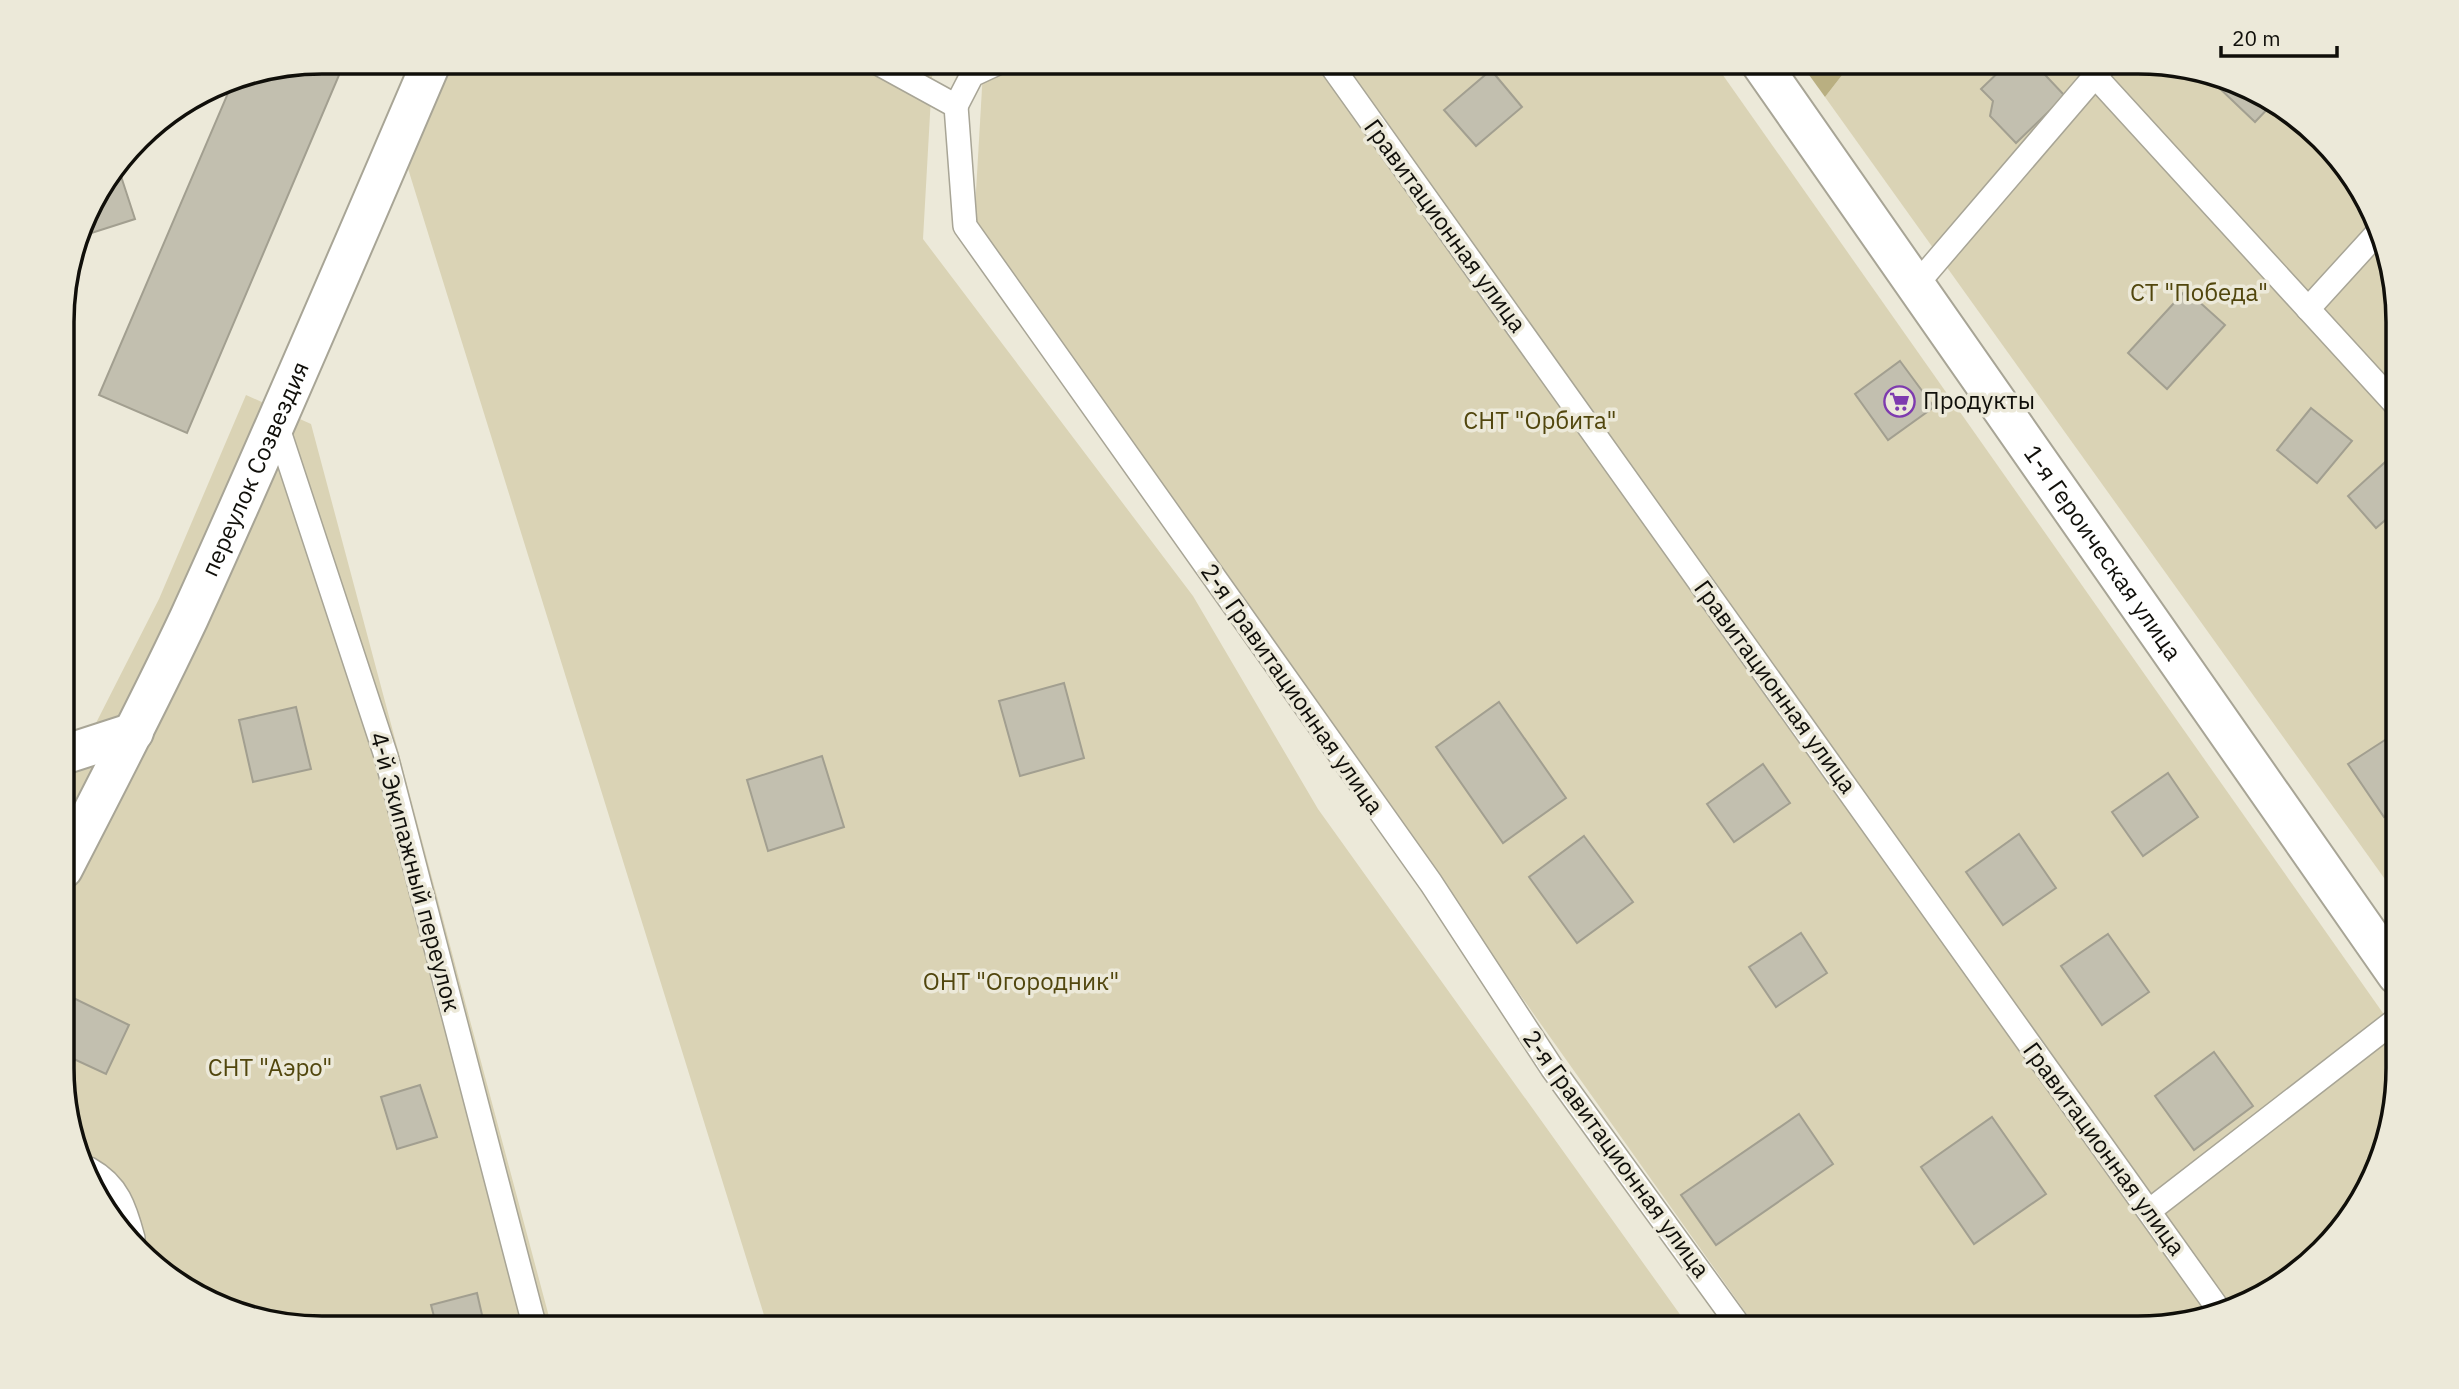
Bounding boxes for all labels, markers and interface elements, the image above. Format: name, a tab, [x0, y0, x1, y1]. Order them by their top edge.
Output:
scale bar	[2221, 14, 2336, 58]
text: 20 m	[2232, 24, 2281, 52]
street label: Гравитационная улица	[1357, 112, 1534, 339]
park label: СТ "Победа"	[2130, 276, 2268, 308]
street label: переулок Созвездия	[193, 356, 316, 581]
supermarket icon: Продукты	[1883, 384, 1917, 418]
place label: Продукты	[1923, 384, 2035, 416]
park label: СНТ "Орбита"	[1463, 404, 1617, 436]
street label: 1-я Героическая улица	[2017, 438, 2190, 667]
street label: 2-я Гравитационная улица	[1194, 557, 1392, 820]
street label: Гравитационная улица	[1687, 573, 1864, 800]
street label: 4-й Экипажный переулок	[363, 728, 469, 1015]
park label: ОНТ "Огородник"	[923, 965, 1119, 997]
street label: 2-я Гравитационная улица	[1516, 1023, 1718, 1284]
street label: Гравитационная улица	[2016, 1035, 2193, 1262]
park label: СНТ "Аэро"	[208, 1051, 332, 1083]

